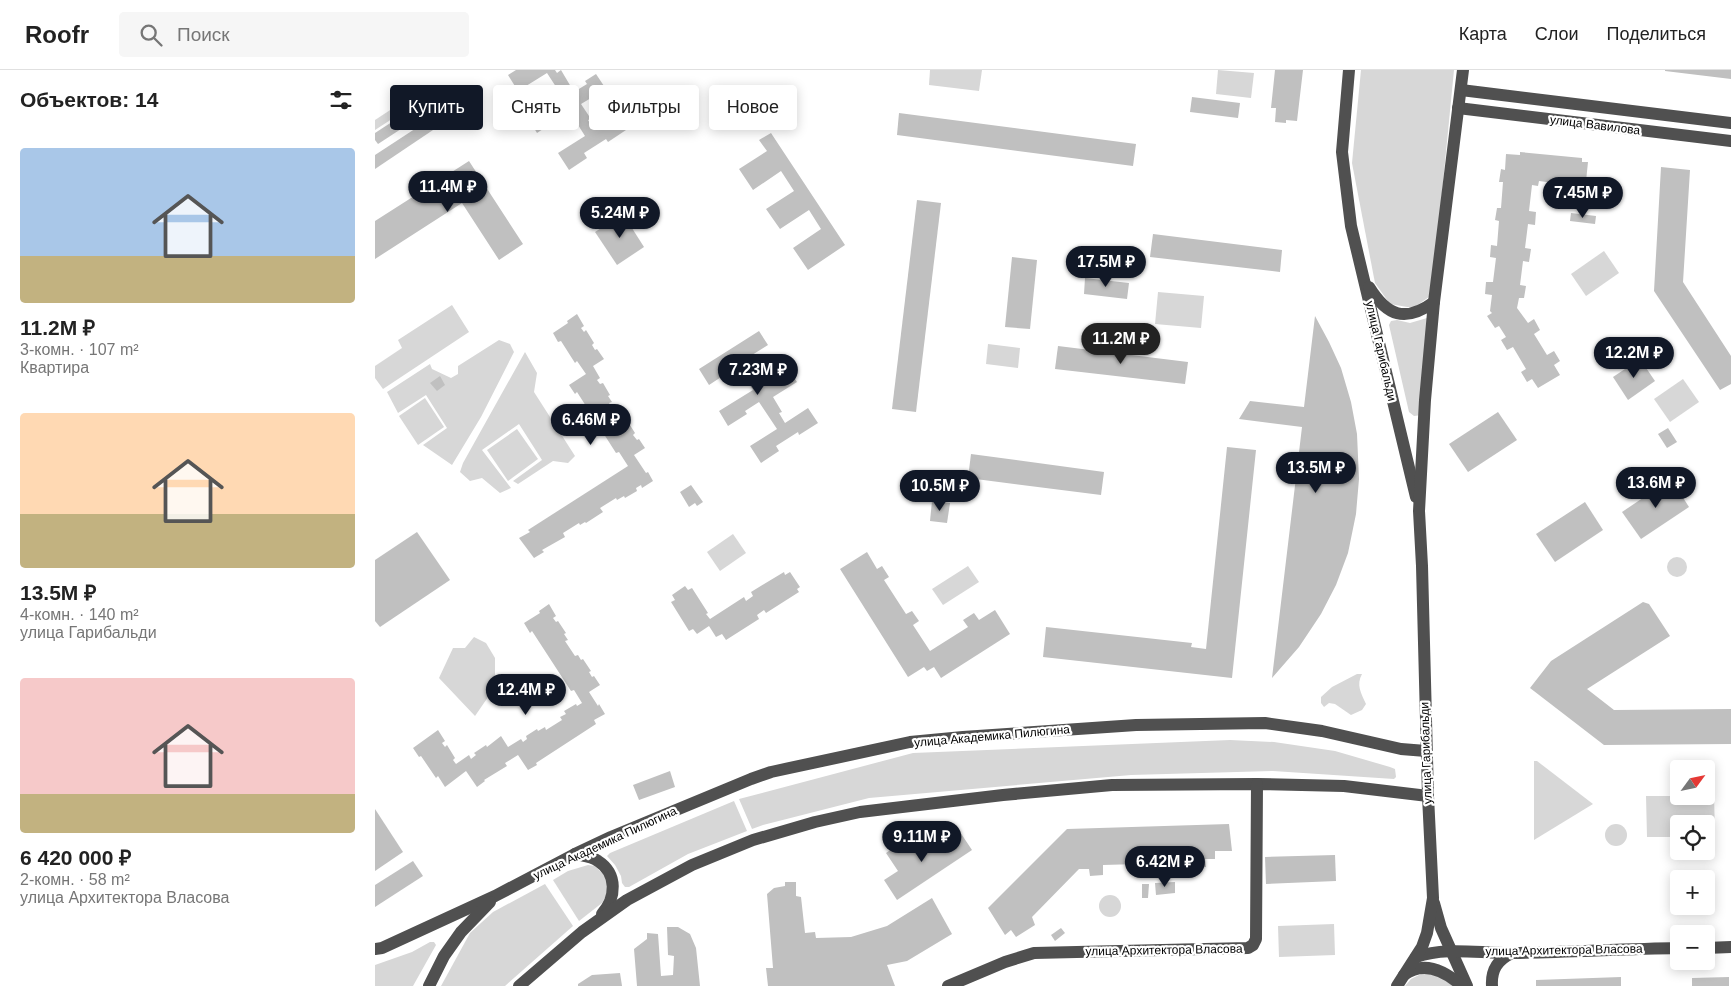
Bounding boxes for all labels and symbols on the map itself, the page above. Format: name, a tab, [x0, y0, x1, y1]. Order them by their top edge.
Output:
street label: улица Вавилова	[1549, 113, 1641, 138]
pin: 11.4M ₽	[402, 170, 494, 213]
pin: 7.45M ₽	[1537, 176, 1629, 219]
pin: 5.24M ₽	[574, 196, 666, 239]
pin: 17.5M ₽	[1060, 246, 1152, 288]
street label: улица Гарибальди	[1363, 300, 1399, 402]
pin: 11.2M ₽	[1075, 322, 1167, 365]
pin: 12.2M ₽	[1588, 336, 1680, 379]
pin: 7.23M ₽	[712, 354, 804, 396]
pin: 6.46M ₽	[545, 404, 637, 446]
pin: 13.5M ₽	[1270, 452, 1362, 494]
pin: 13.6M ₽	[1610, 466, 1702, 509]
pin: 10.5M ₽	[894, 470, 986, 512]
pin: 12.4M ₽	[480, 674, 572, 716]
street label: улица Гарибальди	[1417, 702, 1435, 804]
street label: улица Академика Пилюгина	[913, 722, 1071, 750]
north arrow	[1670, 760, 1715, 805]
street label: улица Академика Пилюгина	[531, 803, 679, 882]
pin: 9.11M ₽	[876, 820, 968, 863]
pin: 6.42M ₽	[1119, 846, 1211, 888]
street label: улица Архитектора Власова	[1085, 942, 1243, 958]
street label: улица Архитектора Власова	[1485, 942, 1643, 958]

